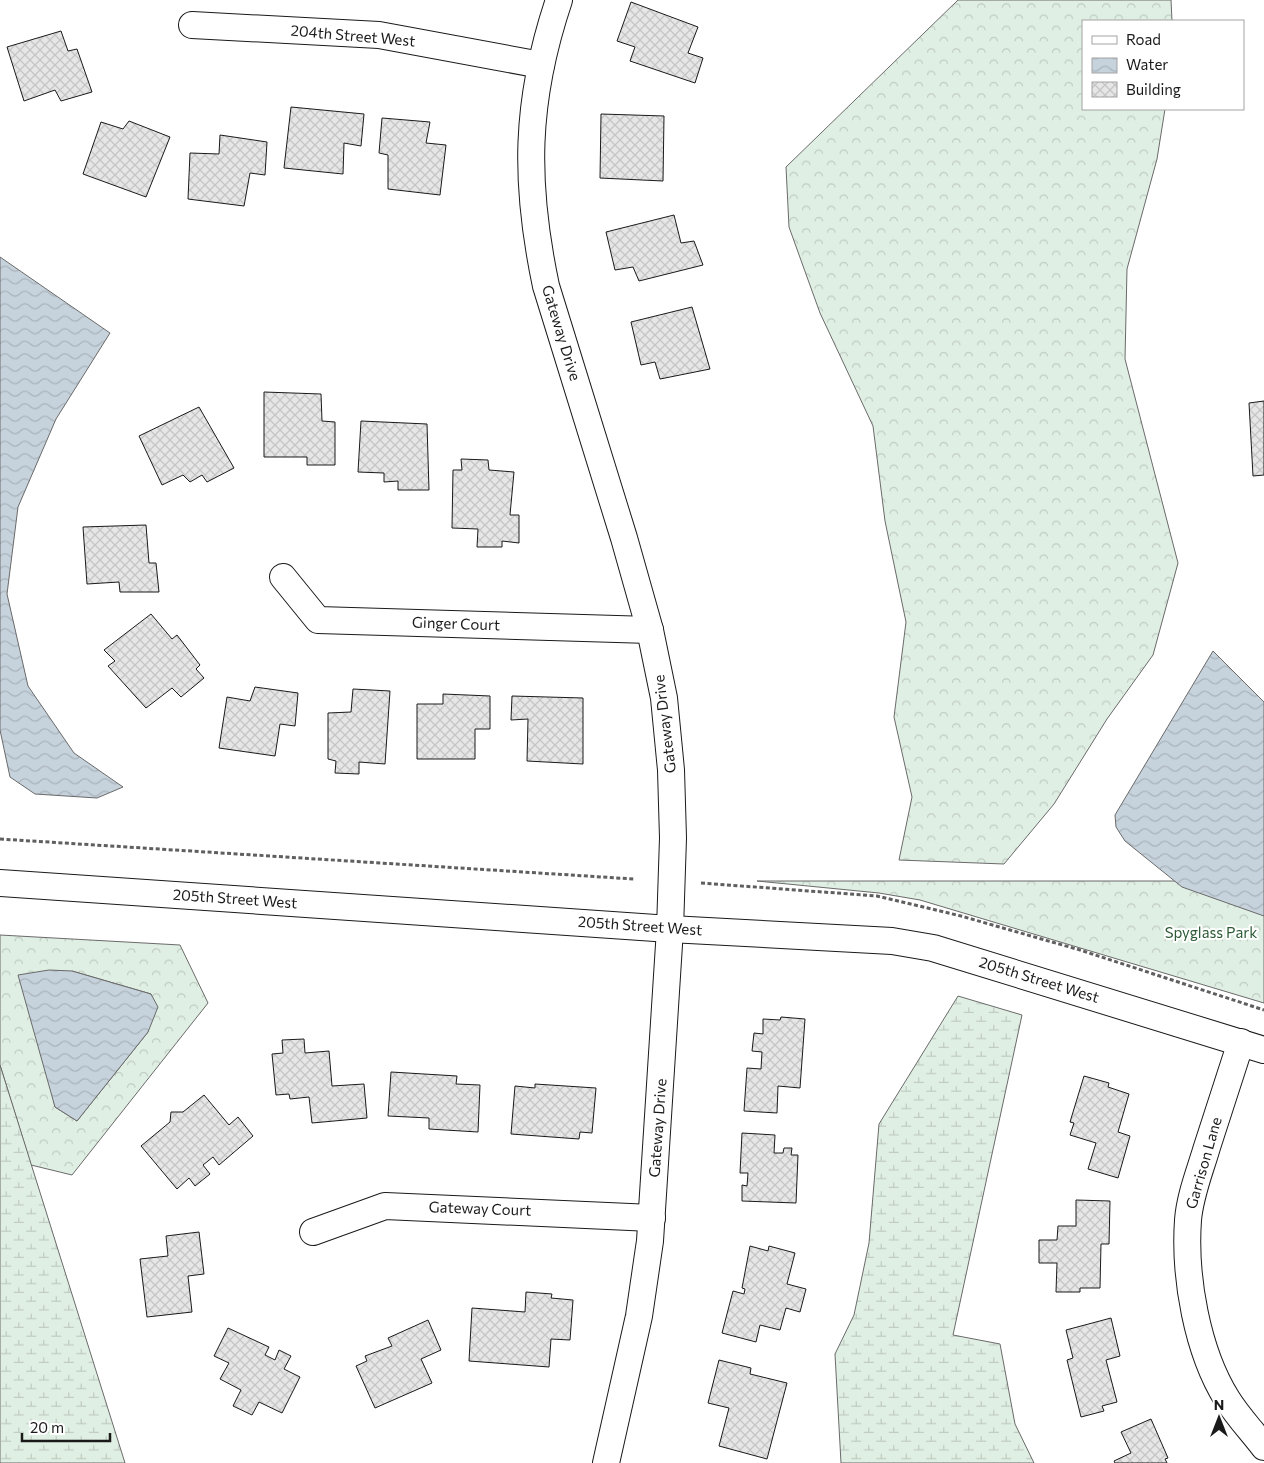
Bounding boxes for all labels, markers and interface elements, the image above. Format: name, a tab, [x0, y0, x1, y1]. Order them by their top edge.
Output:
legend	[1082, 20, 1244, 110]
street label: 204th Street West	[290, 21, 416, 49]
text: Road	[1126, 30, 1161, 48]
text: Water	[1126, 55, 1168, 73]
text: Building	[1126, 80, 1181, 98]
street label: Gateway Drive	[539, 283, 585, 383]
street label: Ginger Court	[412, 612, 500, 634]
street label: Gateway Drive	[649, 674, 679, 774]
street label: 205th Street West	[172, 885, 298, 911]
street label: 205th Street West	[577, 912, 703, 938]
park label: Spyglass Park	[1165, 923, 1257, 941]
street label: 205th Street West	[977, 952, 1102, 1006]
street label: Gateway Drive	[645, 1078, 669, 1178]
street label: Garrison Lane	[1181, 1115, 1225, 1211]
street label: Gateway Court	[428, 1197, 532, 1219]
north arrow	[1194, 1393, 1244, 1443]
text: N	[1214, 1396, 1224, 1413]
scale bar	[22, 1410, 110, 1442]
text: 20 m	[30, 1418, 64, 1436]

